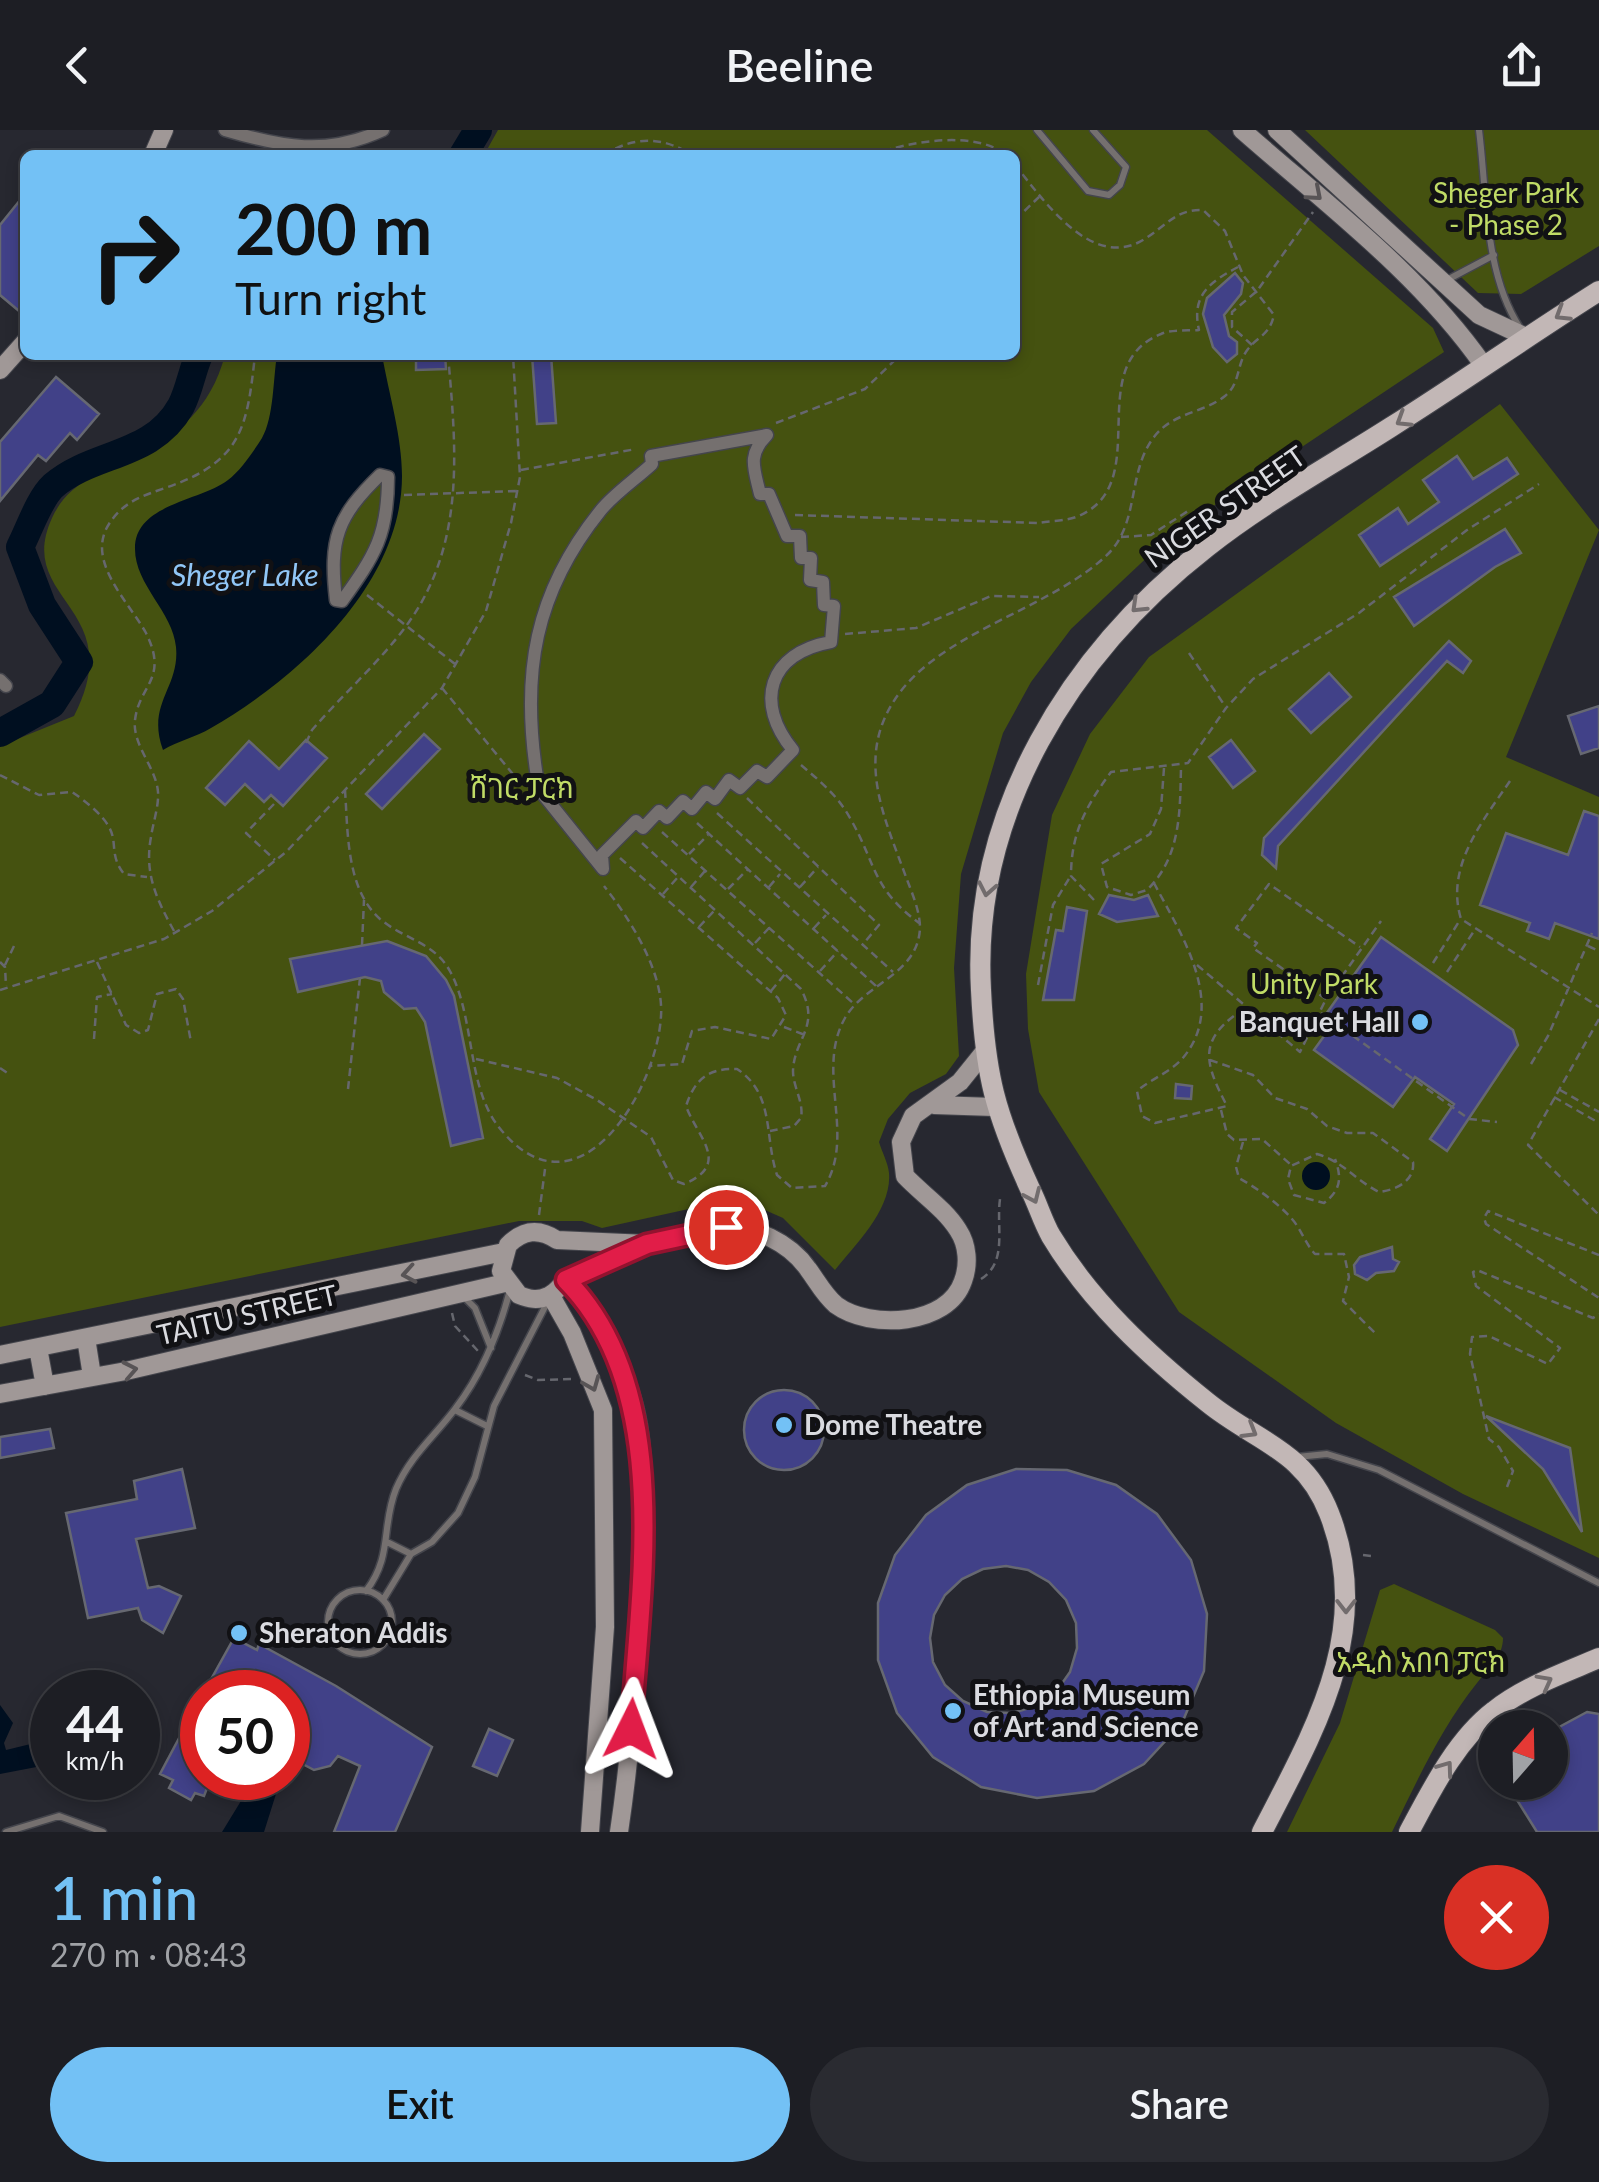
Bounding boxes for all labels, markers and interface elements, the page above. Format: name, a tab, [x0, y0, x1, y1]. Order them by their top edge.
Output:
icon: back	[50, 38, 105, 93]
text: Beeline	[725, 38, 874, 92]
icon: share	[1494, 38, 1549, 93]
park label: Sheger Park - Phase 2	[1433, 175, 1580, 241]
one-way arrow	[1303, 183, 1322, 201]
text: 200 m	[235, 186, 432, 270]
icon: right	[70, 190, 200, 320]
text: Turn right	[235, 271, 426, 325]
one-way arrow	[1555, 302, 1573, 321]
one-way arrow	[1396, 407, 1414, 426]
street label: NIGER STREET	[1137, 438, 1312, 574]
water label: Sheger Lake	[171, 556, 319, 592]
one-way arrow	[1131, 595, 1149, 613]
park label: ሸገር ፓርክ	[470, 770, 574, 804]
one-way arrow	[978, 880, 999, 897]
park label: Unity Park	[1250, 966, 1379, 1000]
place label: Banquet Hall	[1239, 1004, 1400, 1038]
marker: Banquet Hall	[1409, 1011, 1431, 1033]
pin	[684, 1185, 769, 1270]
one-way arrow	[1021, 1186, 1041, 1204]
icon: arrive	[699, 1200, 754, 1255]
one-way arrow	[400, 1263, 417, 1284]
street label: TAITU STREET	[153, 1277, 341, 1351]
one-way arrow	[121, 1360, 138, 1381]
one-way arrow	[581, 1374, 601, 1391]
place label: Dome Theatre	[804, 1407, 982, 1441]
marker: Dome Theatre	[773, 1414, 795, 1436]
one-way arrow	[1239, 1419, 1257, 1438]
one-way arrow	[1335, 1598, 1357, 1614]
place label: Sheraton Addis	[259, 1615, 448, 1649]
marker: Sheraton Addis	[228, 1622, 250, 1644]
park label: አዲስ አበባ ፓርክ	[1336, 1644, 1506, 1678]
speed limit sign: 50	[180, 1670, 310, 1800]
one-way arrow	[1534, 1675, 1552, 1694]
position arrow	[579, 1677, 683, 1781]
place label: Ethiopia Museum of Art and Science	[973, 1677, 1199, 1743]
text: 44	[66, 1693, 124, 1753]
marker: Ethiopia Museum of Art and Science	[942, 1700, 964, 1722]
north arrow	[1478, 1710, 1568, 1800]
map controls	[1478, 1710, 1568, 1800]
text: km/h	[66, 1745, 124, 1775]
one-way arrow	[1435, 1761, 1452, 1779]
text: 1 min	[50, 1861, 198, 1933]
button: close	[1444, 1865, 1549, 1970]
text: 270 m · 08:43	[50, 1935, 247, 1974]
button: Exit	[50, 2047, 790, 2162]
button: Share	[810, 2047, 1549, 2162]

